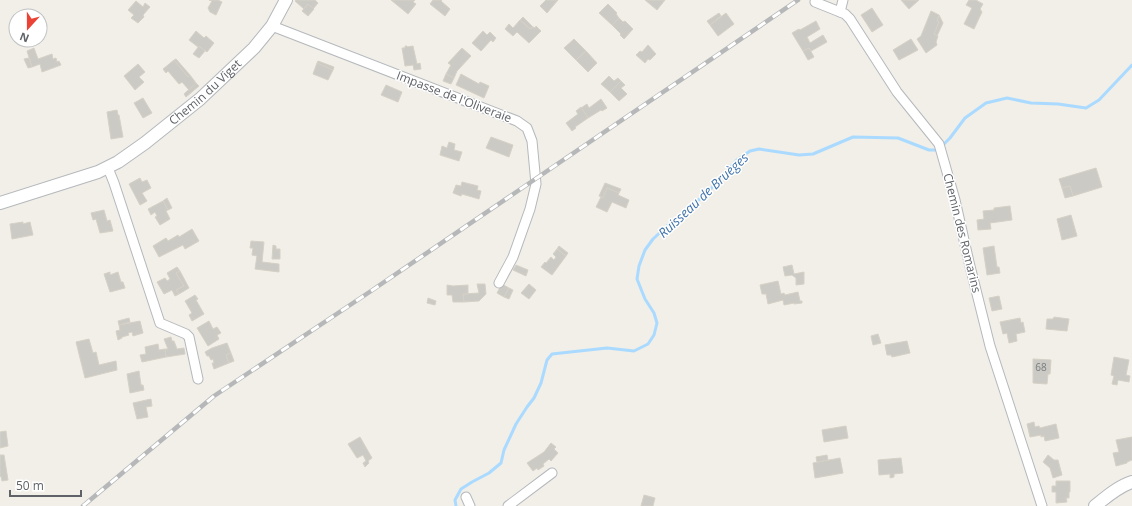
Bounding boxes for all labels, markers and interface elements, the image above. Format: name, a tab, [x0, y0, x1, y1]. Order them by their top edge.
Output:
north arrow	[8, 8, 48, 48]
text: N	[17, 29, 31, 46]
street label: Chemin du Viget	[165, 55, 245, 129]
street label: Impasse de l'Oliveraie	[394, 67, 514, 126]
water label: Ruisseau de Bruèges	[654, 148, 752, 242]
street label: Chemin des Romarins	[939, 171, 986, 295]
house number: 68	[1035, 360, 1047, 374]
scale bar	[10, 472, 81, 498]
text: 50 m	[16, 477, 44, 494]

